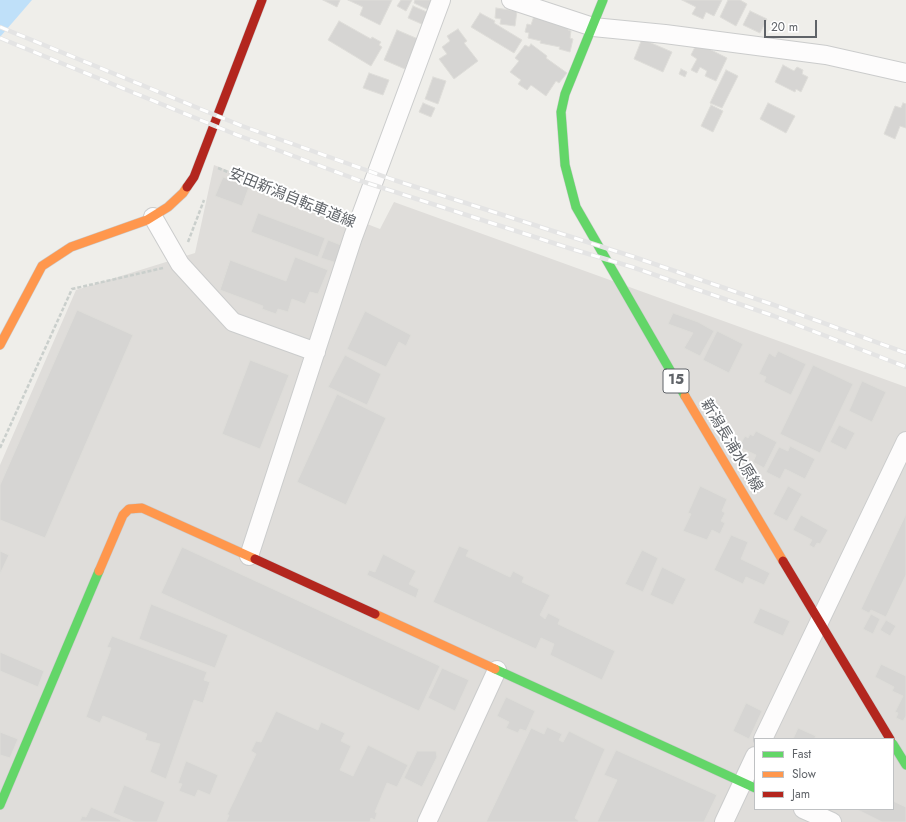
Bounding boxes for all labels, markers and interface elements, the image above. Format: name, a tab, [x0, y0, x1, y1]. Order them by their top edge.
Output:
scale bar	[766, 12, 819, 38]
text: 20 m	[771, 18, 798, 36]
street label: 安田新潟自転車道線	[226, 165, 358, 233]
road number: 15	[663, 369, 689, 393]
street label: 新潟長浦水原線	[696, 396, 766, 496]
legend	[754, 738, 894, 810]
text: Fast	[792, 745, 811, 763]
text: Slow	[792, 765, 816, 783]
text: Jam	[792, 785, 810, 803]

